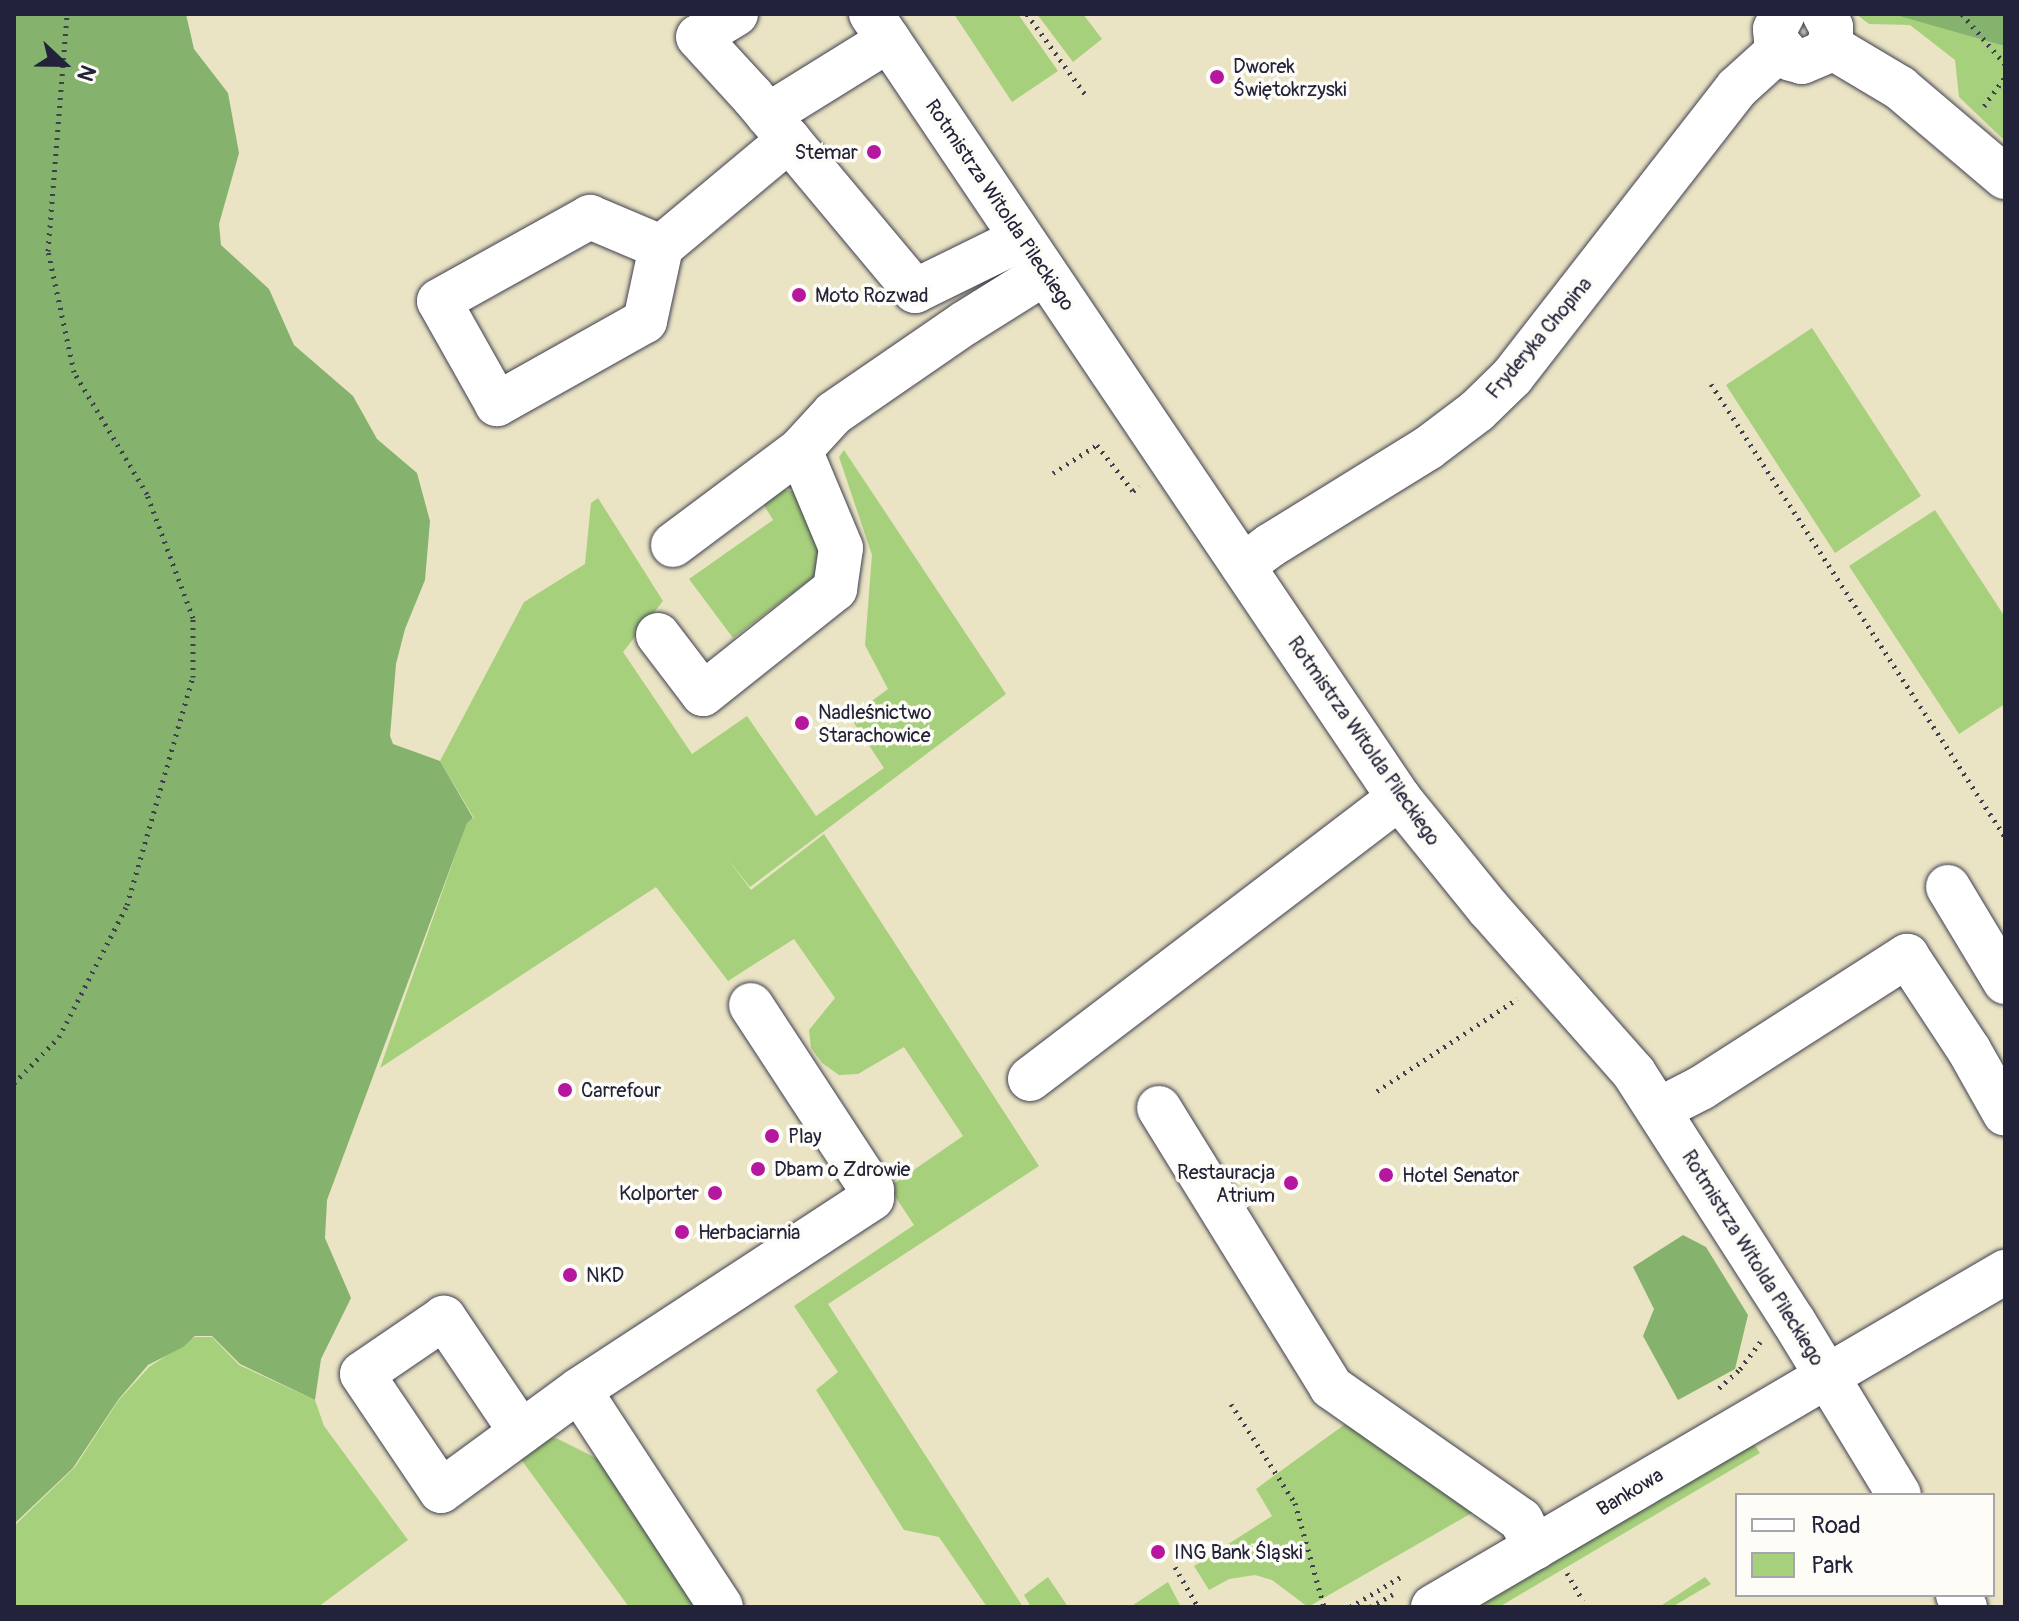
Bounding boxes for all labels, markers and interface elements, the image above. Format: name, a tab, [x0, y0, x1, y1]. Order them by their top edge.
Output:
north arrow	[24, 24, 104, 104]
place label: Dworek Świętokrzyski	[1233, 54, 1347, 101]
text: N	[70, 61, 102, 85]
marker: Dworek Świętokrzyski	[1208, 68, 1226, 86]
street label: Rotmistrza Witolda Pileckiego	[920, 95, 1080, 315]
place label: Stemar	[794, 140, 858, 164]
marker: Stemar	[865, 143, 883, 161]
street label: Fryderyka Chopina	[1481, 272, 1597, 404]
place label: Moto Rozwad	[815, 283, 929, 307]
marker: Moto Rozwad	[790, 286, 808, 304]
street label: Rotmistrza Witolda Pileckiego	[1283, 632, 1445, 850]
place label: Nadleśnictwo Starachowice	[818, 700, 932, 747]
marker: Nadleśnictwo Starachowice	[793, 714, 811, 732]
place label: Carrefour	[581, 1078, 661, 1102]
marker: Carrefour	[556, 1081, 574, 1099]
place label: Play	[788, 1124, 822, 1148]
marker: Play	[763, 1127, 781, 1145]
street label: Rotmistrza Witolda Pileckiego	[1677, 1146, 1829, 1370]
place label: Dbam o Zdrowie	[774, 1157, 910, 1181]
marker: Dbam o Zdrowie	[749, 1160, 767, 1178]
place label: Restauracja Atrium	[1177, 1160, 1275, 1207]
place label: Hotel Senator	[1402, 1163, 1519, 1187]
marker: Hotel Senator	[1377, 1166, 1395, 1184]
marker: Restauracja Atrium	[1282, 1174, 1300, 1192]
place label: Kolporter	[619, 1181, 699, 1205]
marker: Kolporter	[706, 1184, 724, 1202]
place label: Herbaciarnia	[698, 1220, 800, 1244]
marker: Herbaciarnia	[673, 1223, 691, 1241]
place label: NKD	[586, 1263, 624, 1287]
marker: NKD	[561, 1266, 579, 1284]
street label: Bankowa	[1593, 1463, 1667, 1521]
legend	[1735, 1493, 1995, 1597]
text: Road	[1811, 1511, 1861, 1540]
place label: ING Bank Śląski	[1174, 1540, 1303, 1564]
marker: ING Bank Śląski	[1149, 1543, 1167, 1561]
text: Park	[1811, 1551, 1853, 1580]

